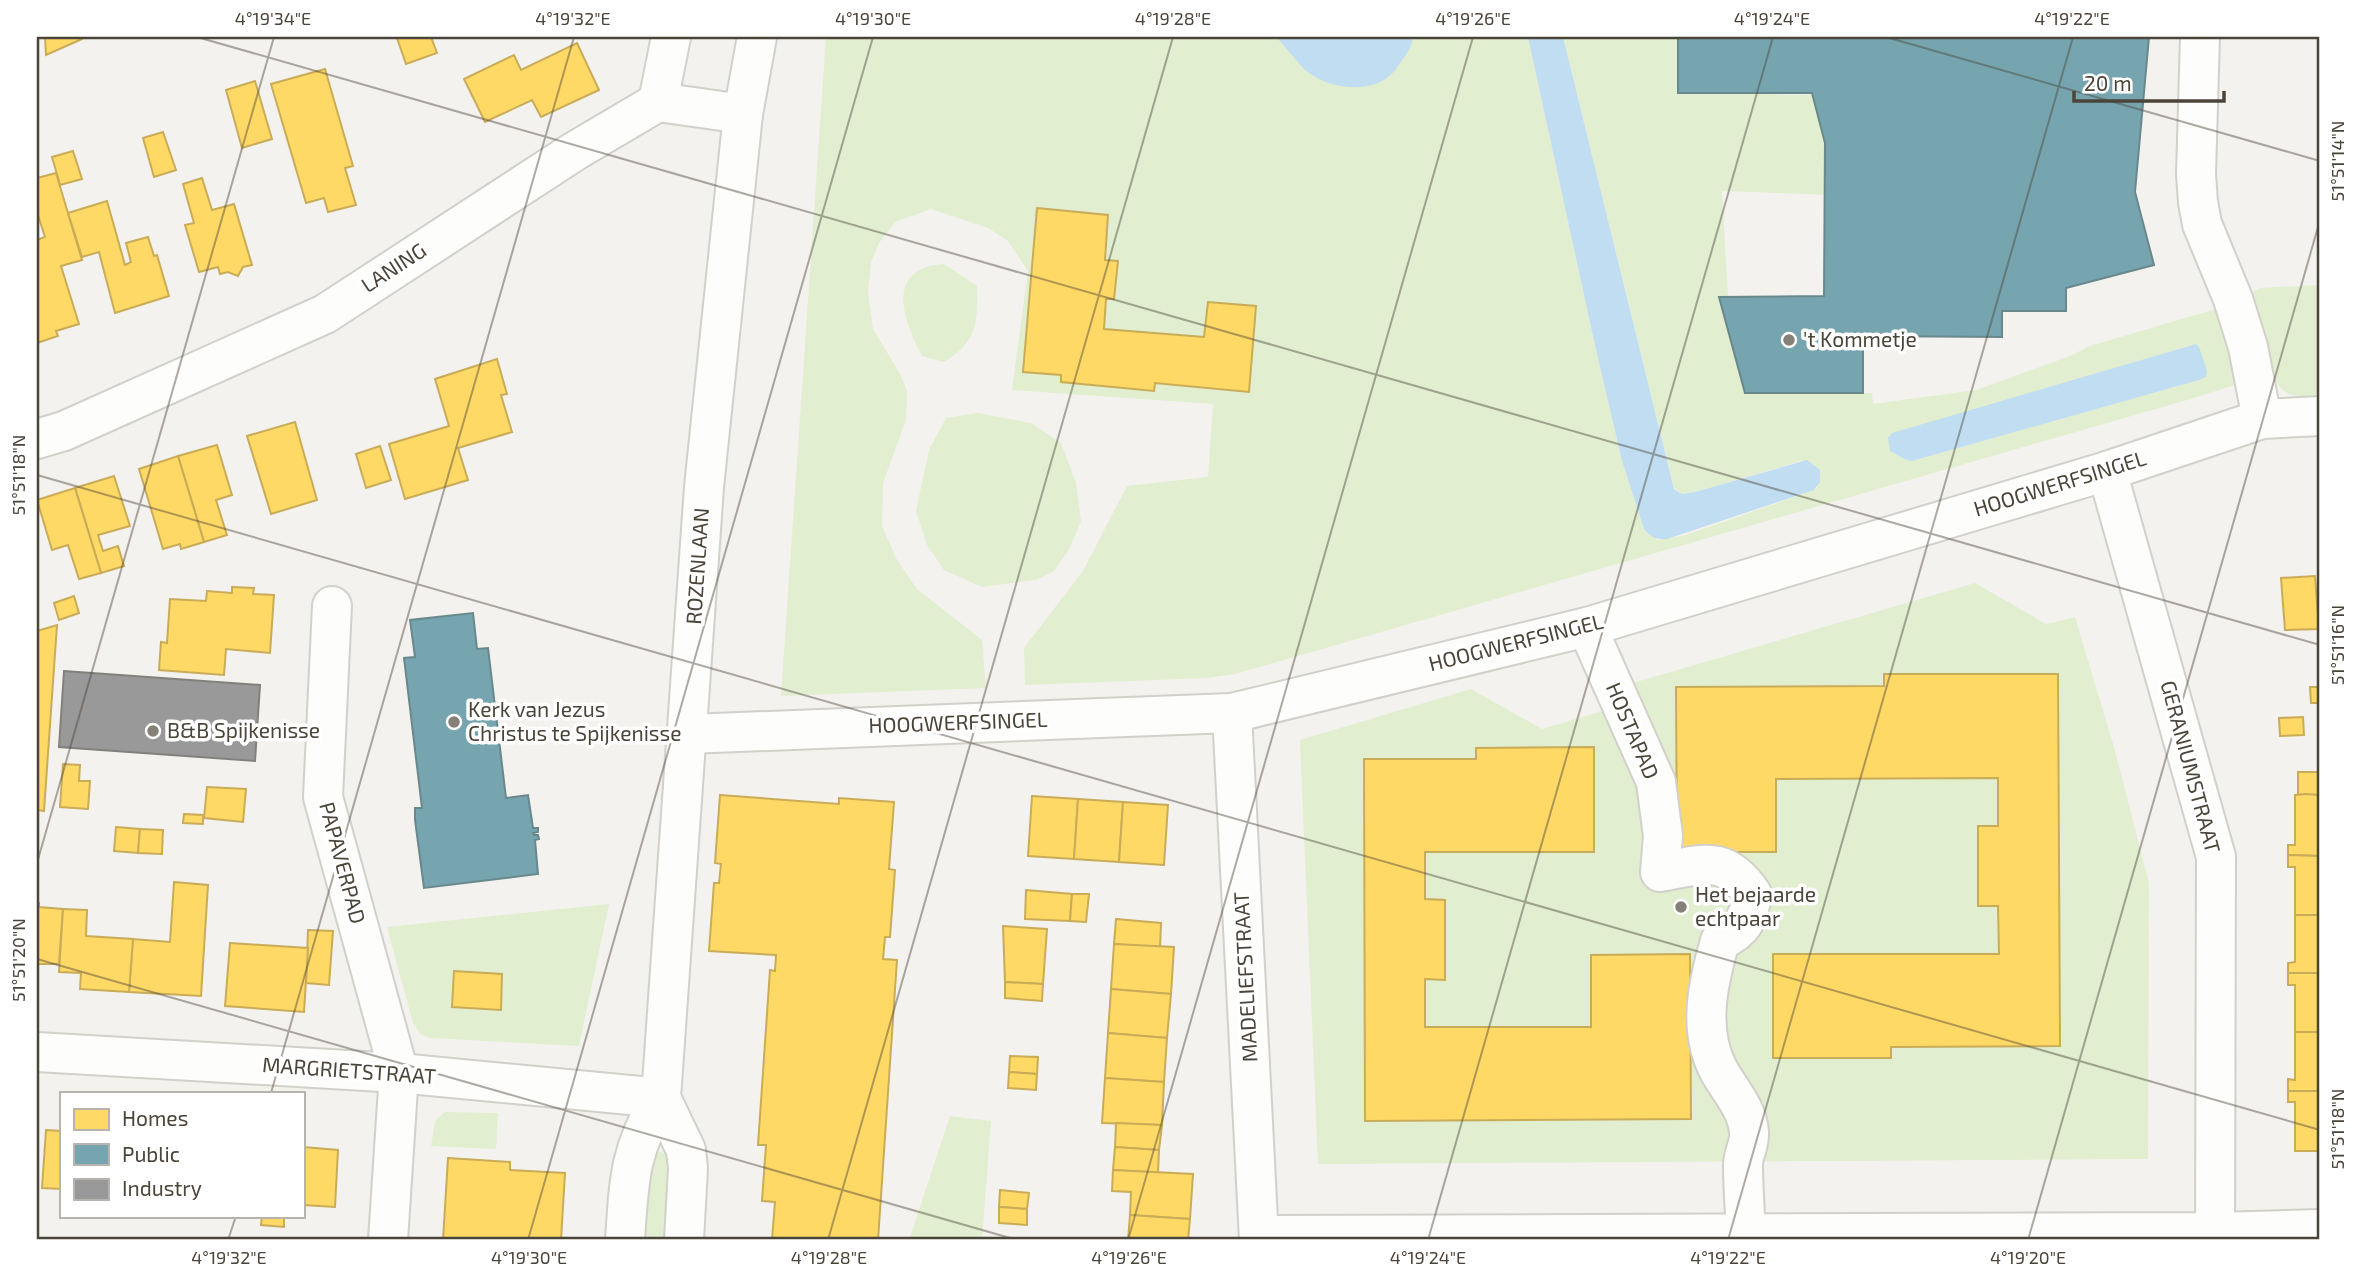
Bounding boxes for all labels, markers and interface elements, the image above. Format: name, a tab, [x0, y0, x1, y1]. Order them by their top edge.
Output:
text: 4°19'34"E	[235, 7, 311, 29]
text: 4°19'32"E	[535, 7, 611, 29]
text: 4°19'30"E	[835, 7, 911, 29]
text: 4°19'28"E	[1135, 7, 1211, 29]
text: 4°19'26"E	[1435, 7, 1511, 29]
text: 4°19'24"E	[1734, 7, 1810, 29]
text: 4°19'22"E	[2034, 7, 2110, 29]
scale bar	[2074, 60, 2224, 104]
text: 20 m	[2084, 70, 2132, 95]
text: 51°51'14"N	[2326, 120, 2348, 202]
street label: LANING	[356, 237, 430, 297]
place label: 't Kommetje	[1803, 326, 1917, 352]
marker: 't Kommetje	[1781, 332, 1797, 348]
text: 51°51'18"N	[7, 434, 29, 516]
street label: HOOGWERFSINGEL	[1970, 444, 2149, 521]
street label: ROZENLAAN	[680, 507, 713, 625]
text: 51°51'16"N	[2326, 605, 2348, 685]
street label: HOOGWERFSINGEL	[1426, 608, 1606, 675]
street label: HOSTAPAD	[1602, 678, 1665, 782]
street label: GERANIUMSTRAAT	[2156, 678, 2227, 856]
place label: Kerk van Jezus Christus te Spijkenisse	[468, 696, 681, 746]
street label: HOOGWERFSINGEL	[868, 706, 1048, 737]
marker: Kerk van Jezus Christus te Spijkenisse	[446, 714, 462, 730]
place label: B&B Spijkenisse	[167, 717, 320, 743]
marker: B&B Spijkenisse	[145, 723, 161, 739]
street label: PAPAVERPAD	[315, 799, 372, 926]
place label: Het bejaarde echtpaar	[1695, 881, 1816, 930]
street label: MADELIEFSTRAAT	[1228, 891, 1261, 1063]
marker: Het bejaarde echtpaar	[1673, 899, 1689, 915]
text: 51°51'20"N	[7, 918, 29, 1002]
street label: MARGRIETSTRAAT	[261, 1051, 437, 1088]
text: 51°51'18"N	[2326, 1088, 2348, 1170]
legend	[60, 1092, 304, 1218]
text: Homes	[122, 1105, 188, 1130]
text: Public	[122, 1141, 180, 1166]
text: Industry	[122, 1175, 202, 1200]
text: 4°19'32"E	[191, 1246, 267, 1268]
text: 4°19'30"E	[491, 1246, 567, 1268]
text: 4°19'28"E	[791, 1246, 867, 1268]
text: 4°19'26"E	[1091, 1246, 1167, 1268]
text: 4°19'24"E	[1390, 1246, 1466, 1268]
text: 4°19'22"E	[1690, 1246, 1766, 1268]
text: 4°19'20"E	[1990, 1246, 2066, 1268]

